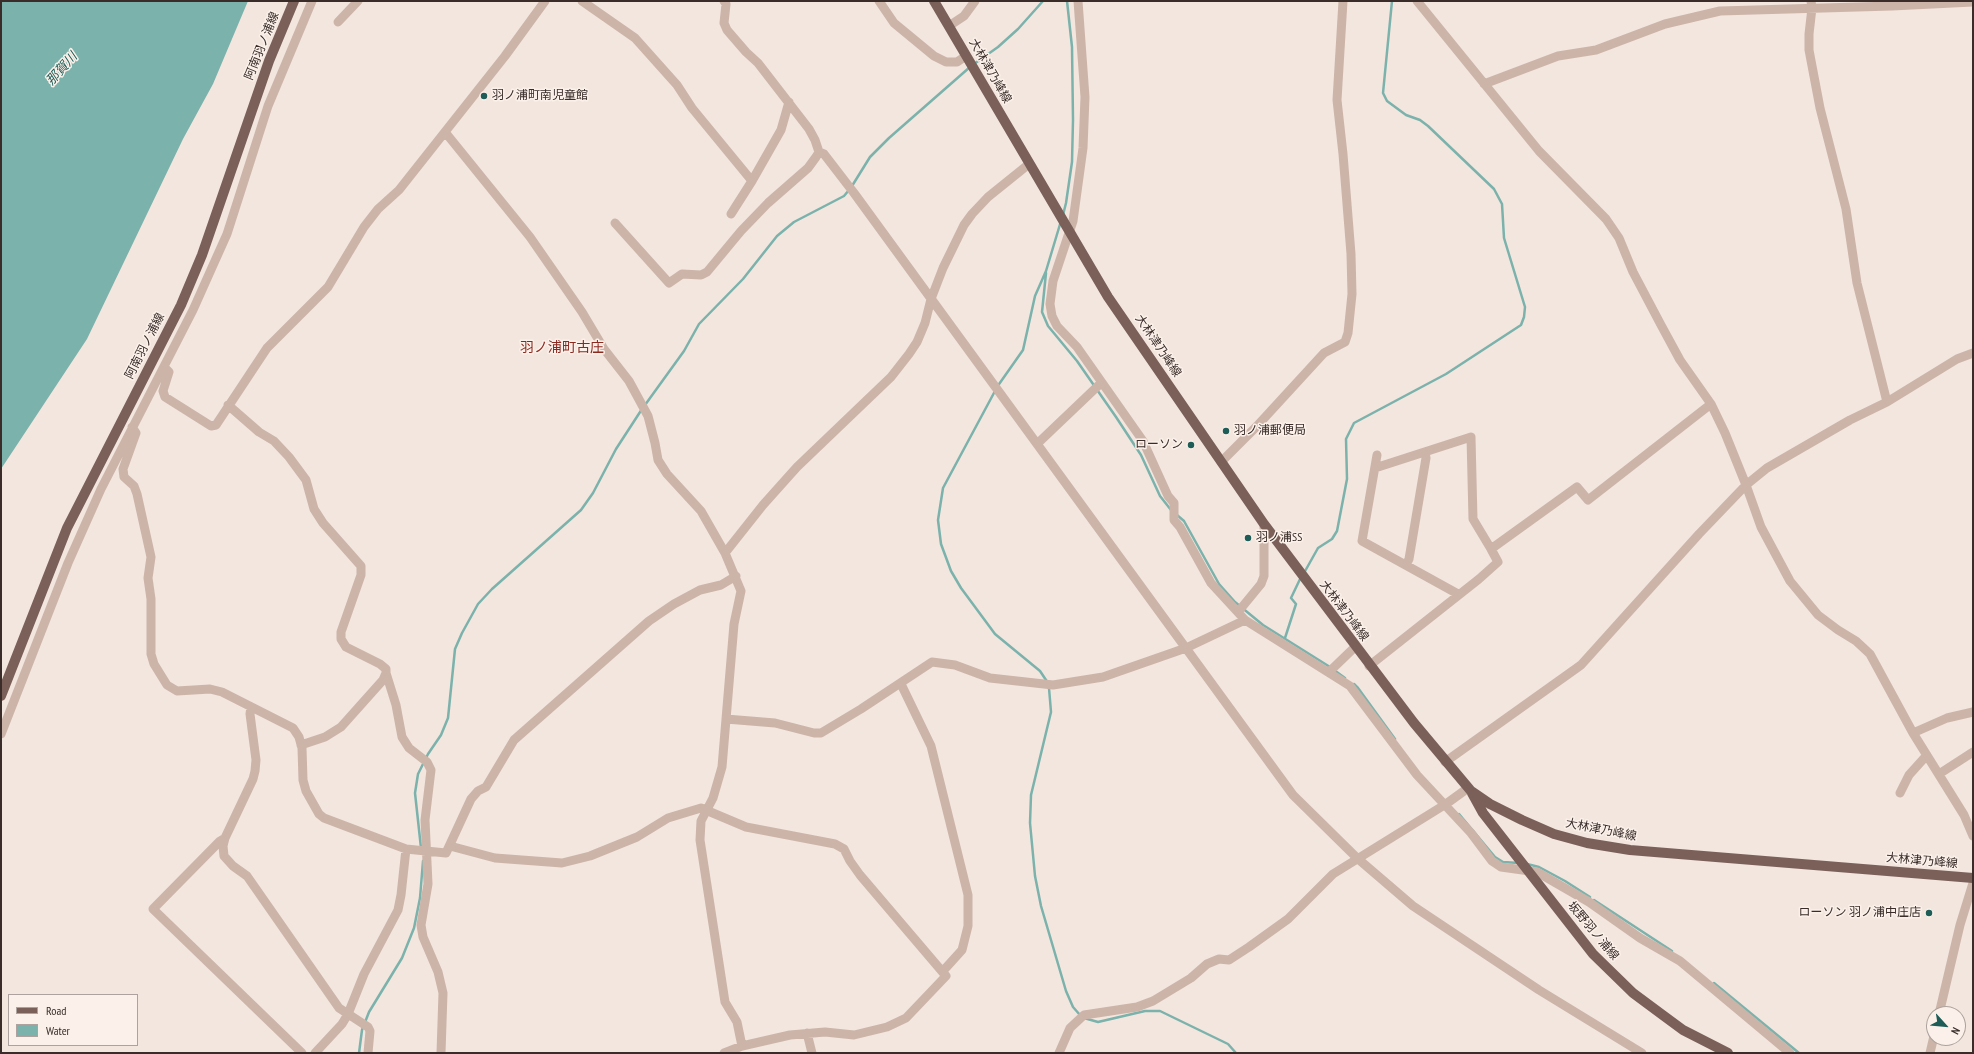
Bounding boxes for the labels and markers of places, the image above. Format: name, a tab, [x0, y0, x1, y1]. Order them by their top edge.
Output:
place label: 羽ノ浦町南児童館	[492, 89, 588, 103]
marker: 羽ノ浦町南児童館	[479, 91, 489, 101]
place label: 羽ノ浦郵便局	[1234, 424, 1306, 438]
marker: 羽ノ浦郵便局	[1221, 426, 1231, 436]
place label: ローソン	[1135, 438, 1183, 452]
marker: ローソン	[1186, 440, 1196, 450]
place label: 羽ノ浦SS	[1256, 531, 1302, 545]
marker: 羽ノ浦SS	[1243, 533, 1253, 543]
place label: ローソン 羽ノ浦中庄店	[1798, 906, 1921, 920]
marker: ローソン 羽ノ浦中庄店	[1924, 908, 1934, 918]

